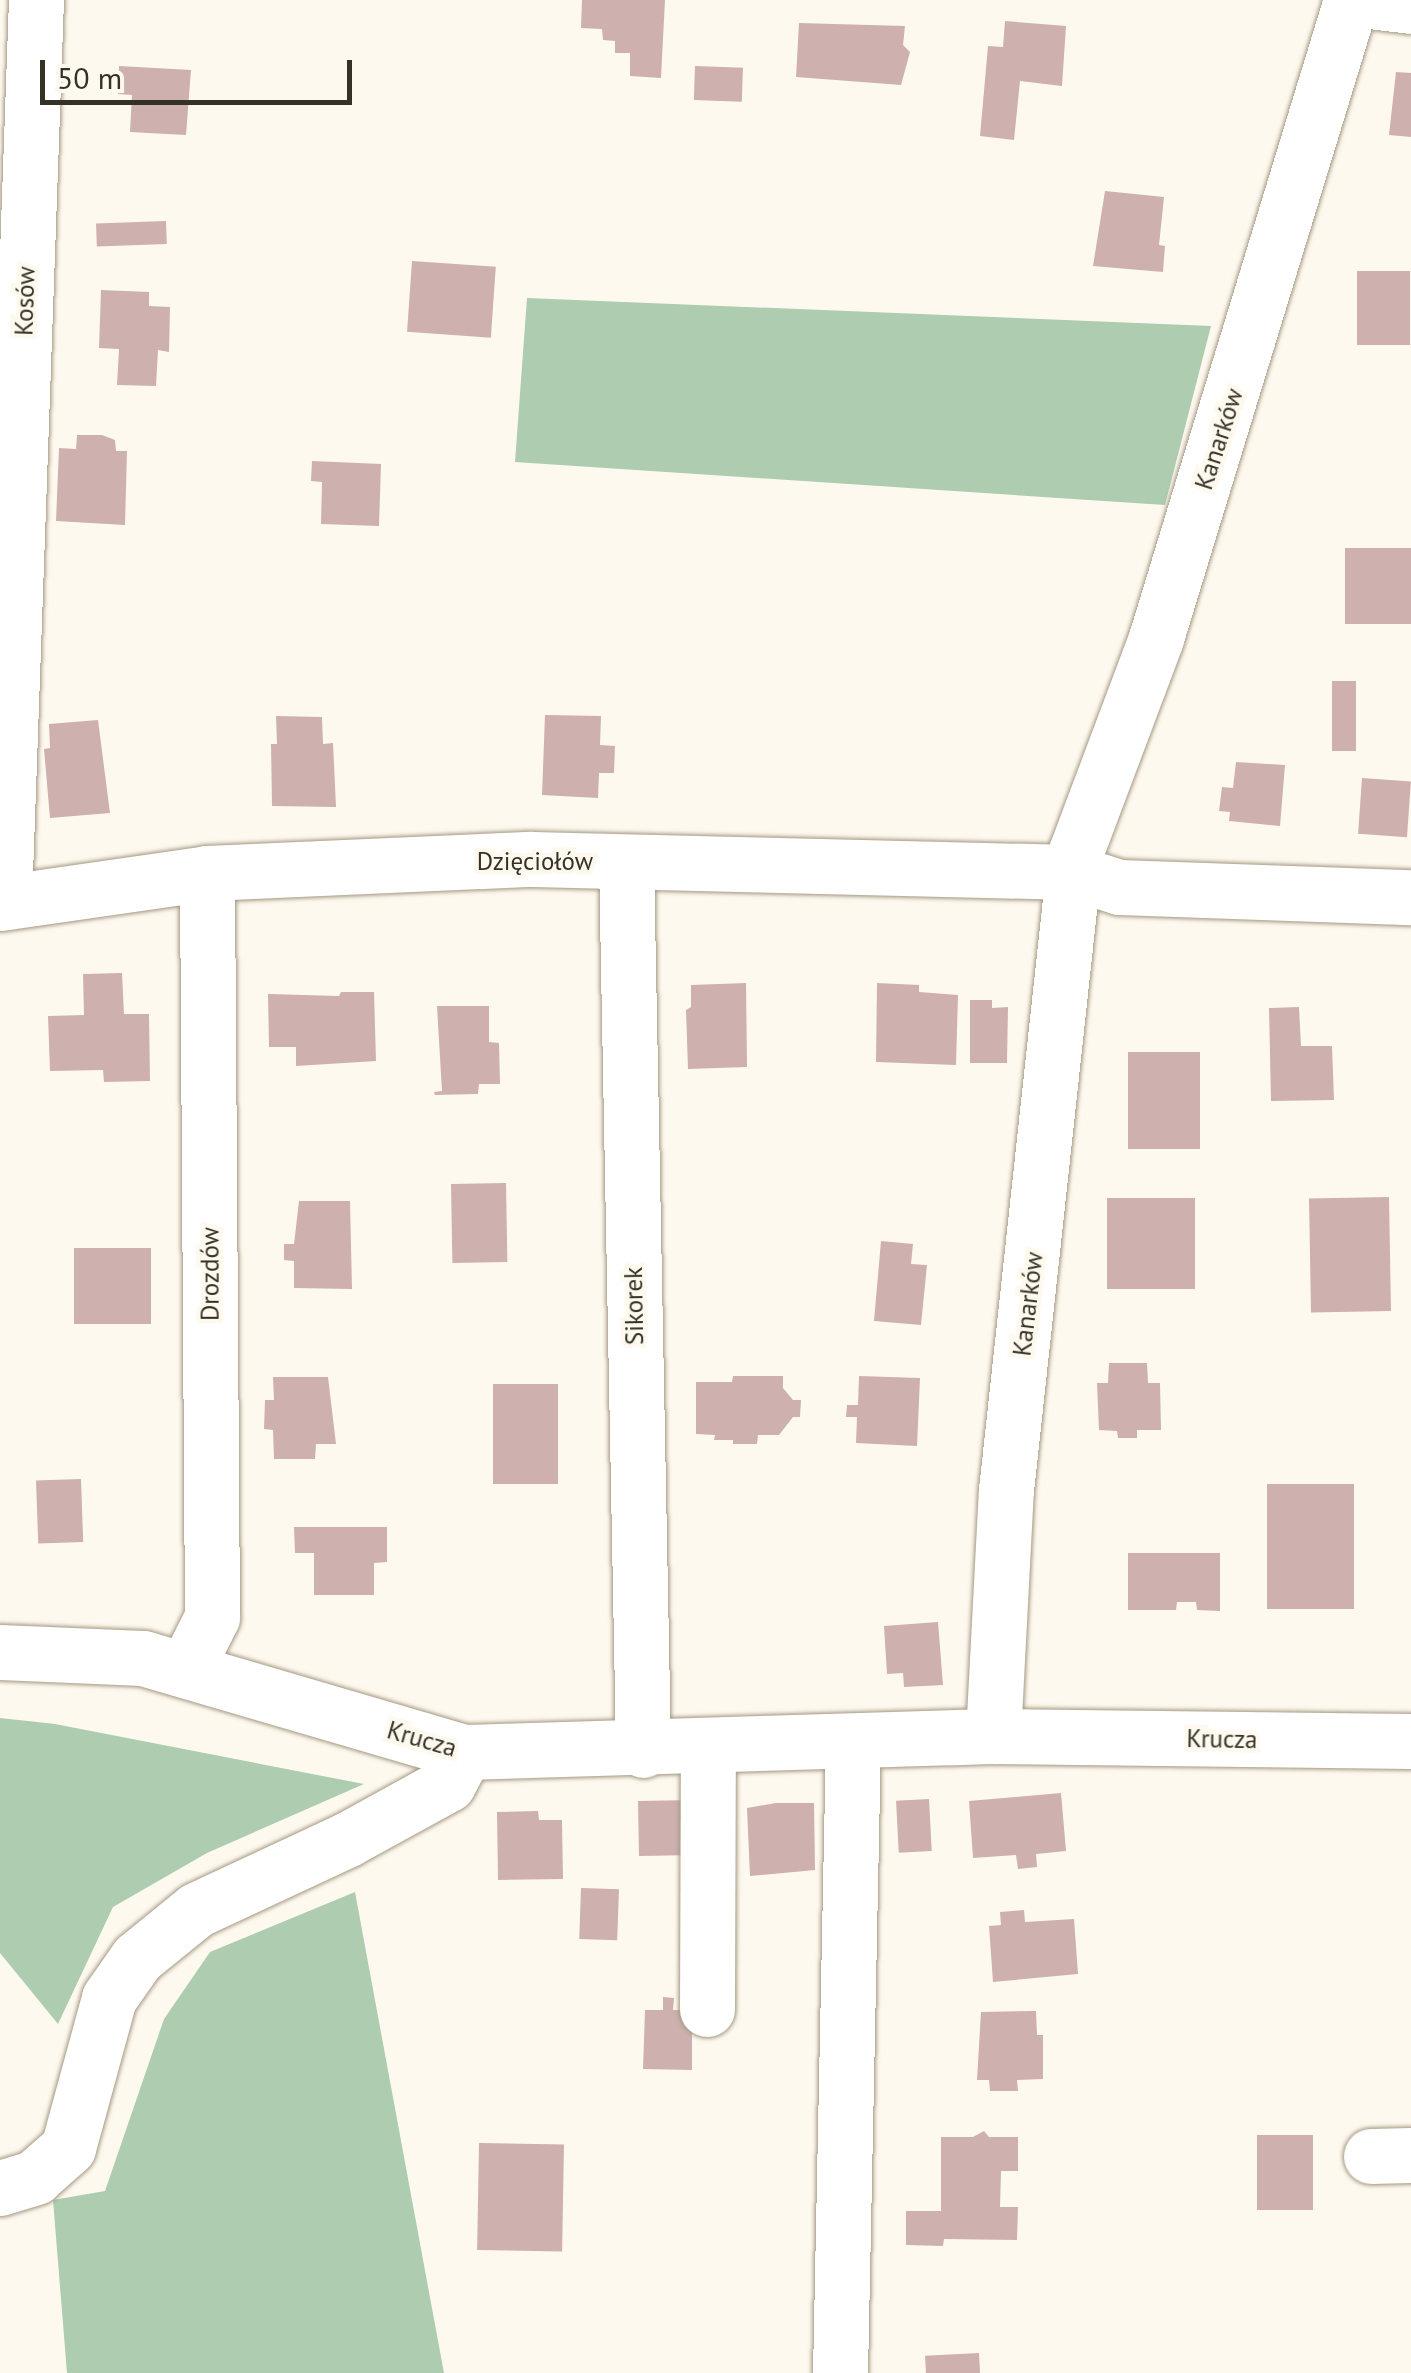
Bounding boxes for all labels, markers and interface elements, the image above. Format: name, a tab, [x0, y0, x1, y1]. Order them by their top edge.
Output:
scale bar	[45, 40, 358, 102]
text: 50 m	[57, 58, 122, 97]
street label: Kosów	[9, 266, 41, 336]
street label: Kanarków	[1189, 385, 1249, 493]
street label: Dzięciołów	[477, 846, 593, 876]
street label: Drozdów	[195, 1227, 225, 1321]
street label: Kanarków	[1007, 1250, 1049, 1358]
street label: Sikorek	[618, 1267, 650, 1345]
street label: Krucza	[384, 1715, 460, 1763]
street label: Krucza	[1186, 1723, 1258, 1755]

